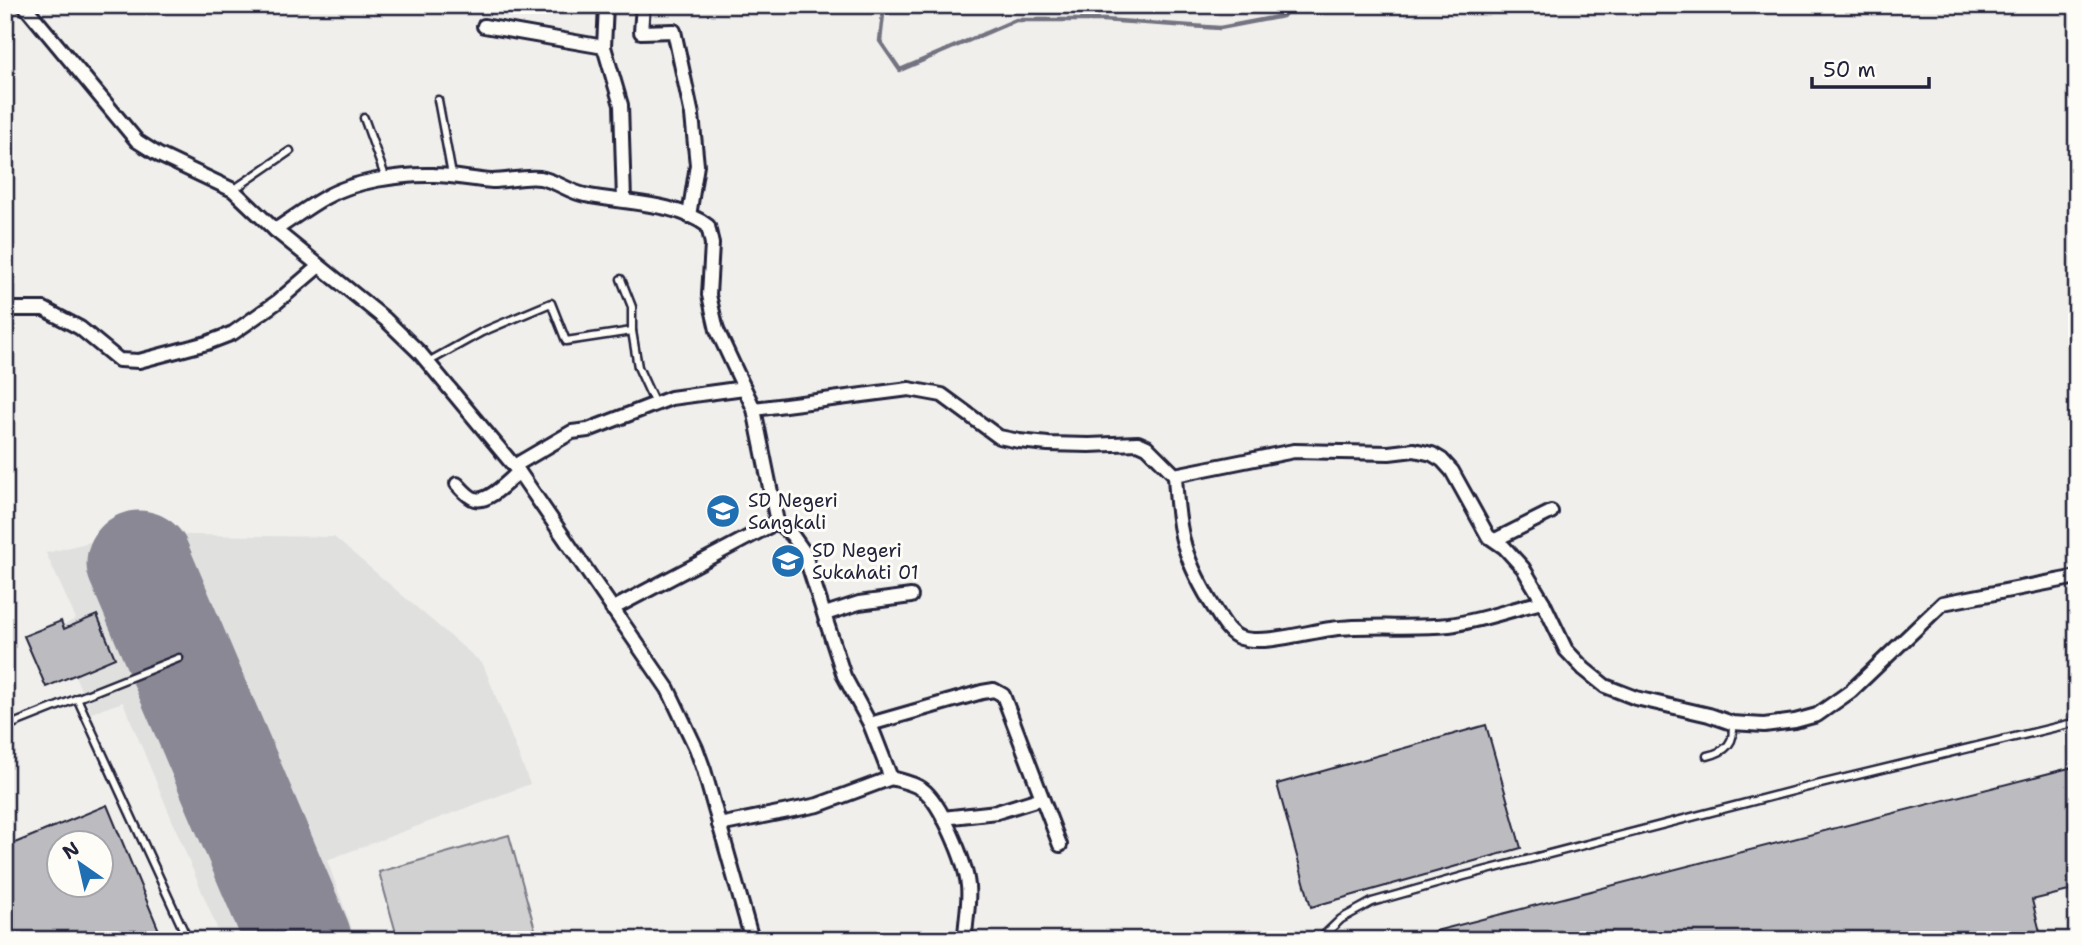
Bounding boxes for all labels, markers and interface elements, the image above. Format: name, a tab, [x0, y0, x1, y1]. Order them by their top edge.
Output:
scale bar	[1812, 46, 1930, 90]
text: 50 m	[1823, 56, 1876, 84]
place label: SD Negeri Sangkali	[748, 488, 838, 535]
school or university icon: SD Negeri Sangkali	[704, 492, 742, 530]
place label: SD Negeri Sukahati 01	[812, 538, 919, 585]
school or university icon: SD Negeri Sukahati 01	[769, 542, 807, 580]
north arrow	[46, 830, 116, 900]
text: N	[58, 836, 84, 865]

